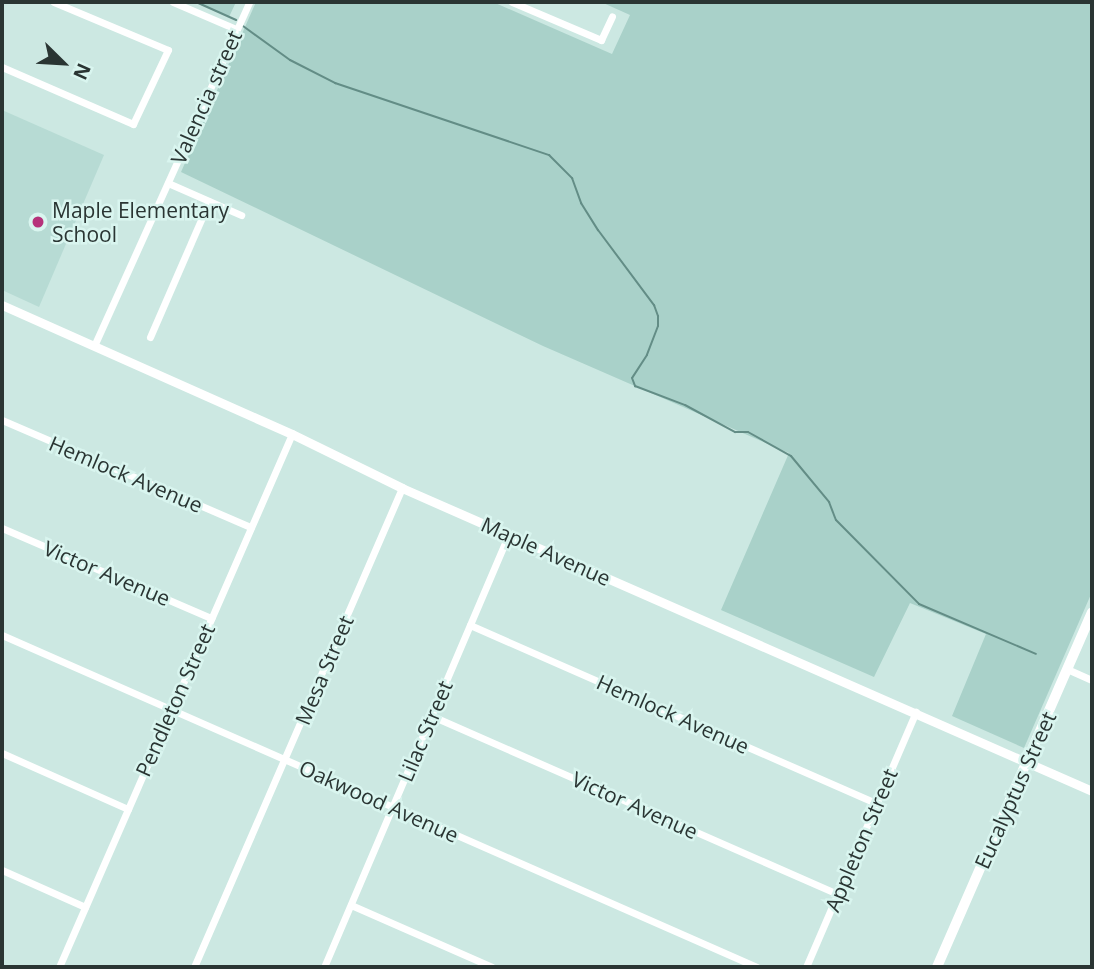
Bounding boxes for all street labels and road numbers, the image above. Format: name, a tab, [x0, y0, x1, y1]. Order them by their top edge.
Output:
street label: Valencia street	[165, 26, 247, 168]
street label: Hemlock Avenue	[45, 430, 207, 518]
street label: Maple Avenue	[477, 511, 615, 591]
street label: Victor Avenue	[40, 535, 174, 611]
street label: Mesa Street	[290, 611, 358, 729]
street label: Pendleton Street	[130, 620, 220, 780]
street label: Hemlock Avenue	[593, 669, 753, 759]
street label: Lilac Street	[392, 677, 458, 785]
street label: Eucalyptus Street	[969, 707, 1061, 873]
street label: Oakwood Avenue	[295, 755, 463, 847]
street label: Appleton Street	[819, 765, 903, 915]
street label: Victor Avenue	[568, 766, 702, 844]

